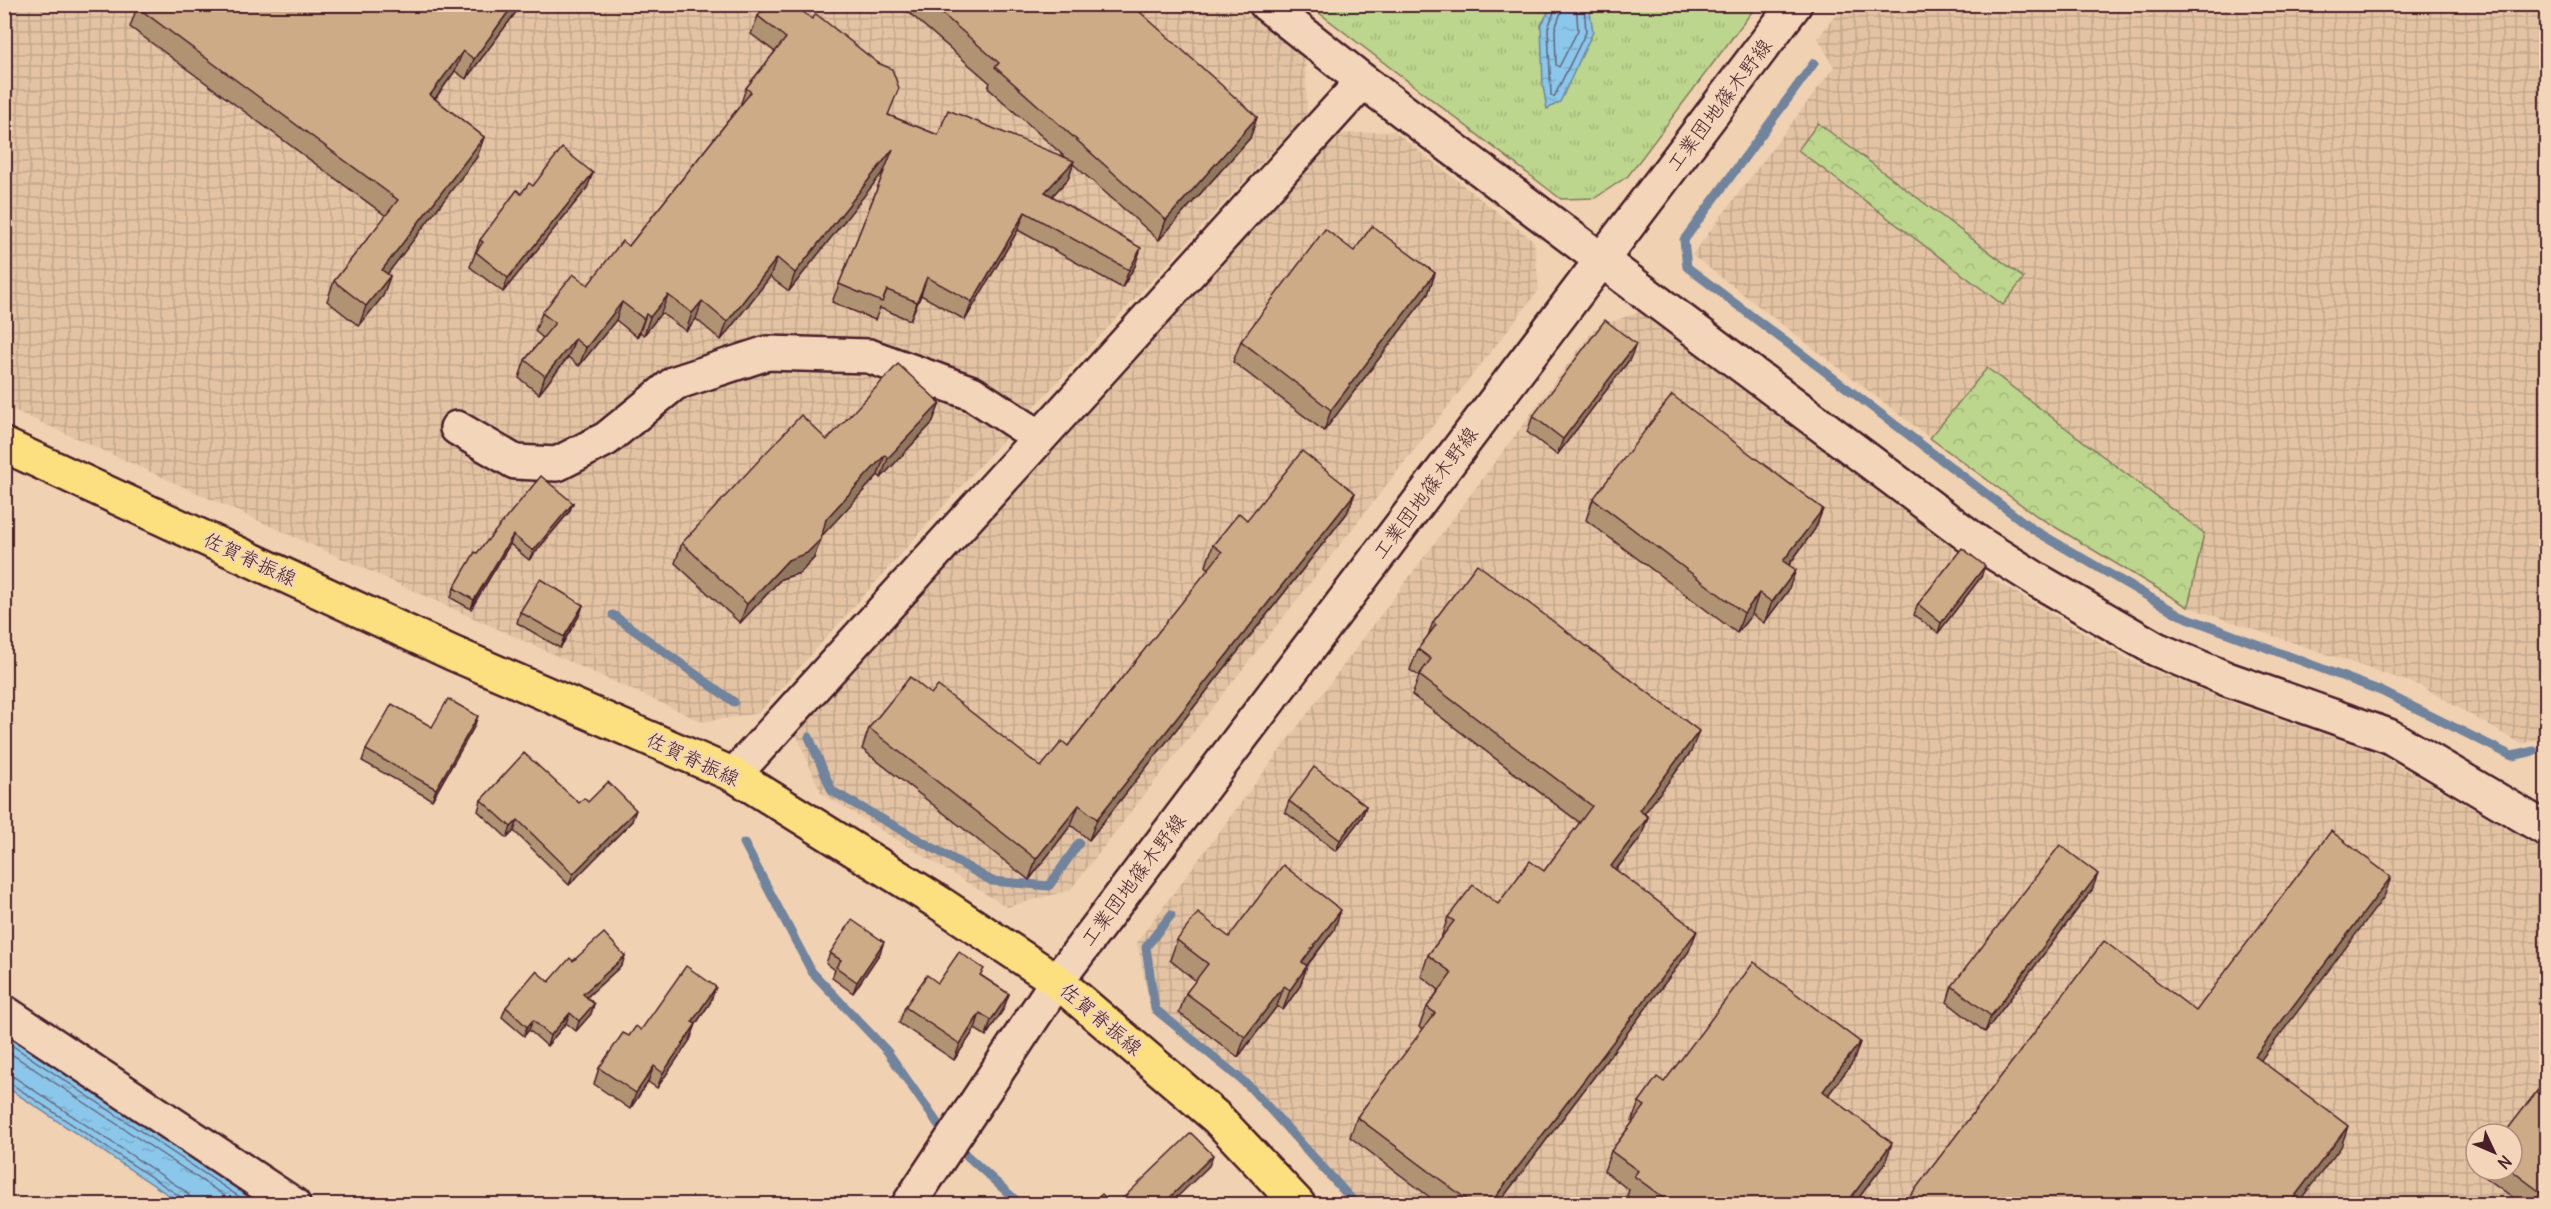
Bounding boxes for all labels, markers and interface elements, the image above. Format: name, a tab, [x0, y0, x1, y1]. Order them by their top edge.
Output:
street label: 工業団地篠木野線	[1660, 33, 1777, 176]
street label: 工業団地篠木野線	[1366, 421, 1483, 564]
street label: 佐賀脊振線	[200, 526, 301, 591]
street label: 佐賀脊振線	[643, 726, 744, 791]
street label: 工業団地篠木野線	[1074, 808, 1191, 951]
street label: 佐賀脊振線	[1055, 977, 1148, 1060]
north arrow	[2464, 1122, 2524, 1182]
text: N	[2494, 1151, 2516, 1173]

